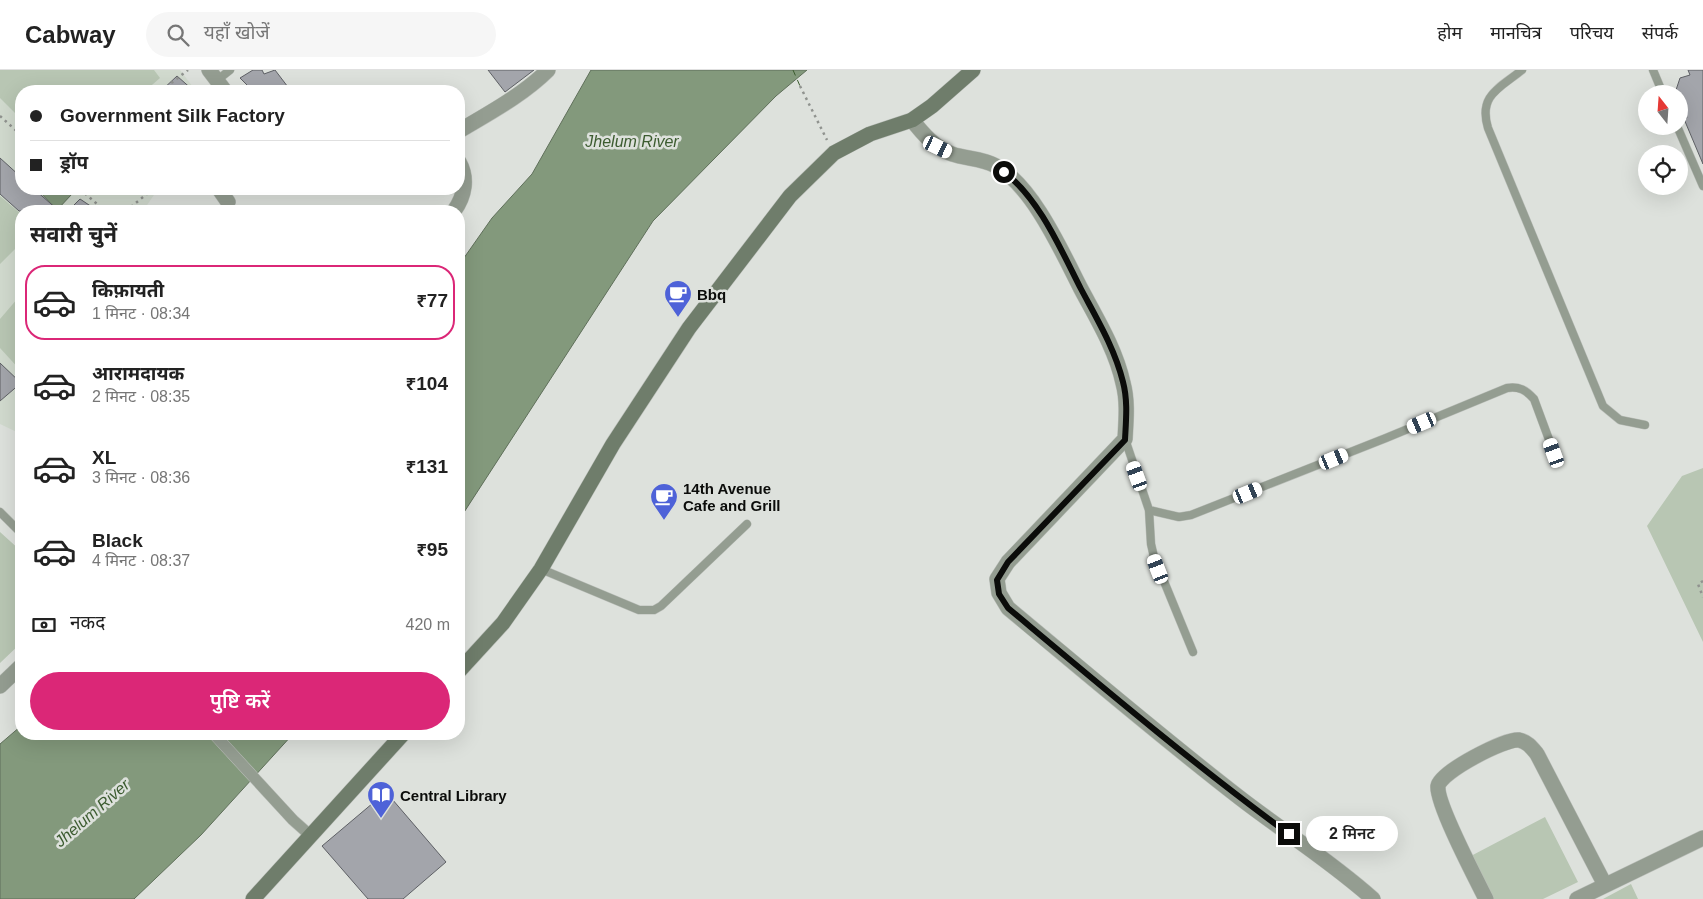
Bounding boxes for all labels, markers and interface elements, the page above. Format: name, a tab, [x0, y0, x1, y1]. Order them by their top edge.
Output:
search box	[146, 12, 496, 57]
text: Cabway	[25, 21, 116, 48]
icon: search	[164, 21, 192, 49]
text: यहाँ खोजें	[204, 22, 270, 43]
text: होम	[1437, 23, 1462, 43]
text: मानचित्र	[1490, 23, 1542, 43]
text: परिचय	[1570, 23, 1614, 43]
text: संपर्क	[1642, 23, 1678, 43]
north arrow	[1638, 85, 1688, 135]
map controls	[1638, 85, 1688, 195]
text: Government Silk Factory	[60, 105, 285, 126]
water label: Jhelum River	[584, 133, 679, 150]
car	[921, 134, 954, 160]
button: locate	[1638, 145, 1688, 195]
text: ड्रॉप	[60, 152, 88, 173]
route start	[993, 161, 1015, 183]
text: सवारी चुनें	[30, 222, 117, 247]
cafe icon: Bbq	[663, 279, 693, 318]
icon: car	[32, 280, 77, 325]
text: किफ़ायती	[92, 280, 164, 301]
place label: Bbq	[697, 286, 726, 303]
text: ₹77	[416, 290, 448, 311]
text: 1 मिनट · 08:34	[92, 305, 190, 322]
icon: car	[32, 363, 77, 408]
text: आरामदायक	[92, 363, 184, 384]
text: ₹104	[406, 373, 448, 394]
text: 2 मिनट · 08:35	[92, 388, 190, 405]
car	[1405, 410, 1438, 436]
car	[1541, 436, 1566, 470]
icon: car	[32, 446, 77, 491]
car	[1317, 446, 1350, 472]
text: XL	[92, 447, 116, 468]
text: ₹131	[406, 456, 448, 477]
car	[1124, 459, 1149, 493]
text: 3 मिनट · 08:36	[92, 469, 190, 486]
place label: 14th Avenue Cafe and Grill	[683, 480, 781, 514]
car	[1231, 480, 1264, 506]
cafe icon: 14th Avenue Cafe and Grill	[649, 482, 679, 521]
icon: car	[32, 529, 77, 574]
text: Black	[92, 530, 143, 551]
text: ₹95	[416, 539, 448, 560]
text: 4 मिनट · 08:37	[92, 552, 190, 569]
car	[1145, 552, 1170, 586]
icon: cash	[30, 611, 58, 639]
text: नकद	[70, 612, 105, 633]
text: 420 m	[406, 616, 450, 633]
button: पुष्टि करें	[30, 672, 450, 730]
water label: Jhelum River	[50, 776, 133, 851]
library icon: Central Library	[366, 780, 396, 819]
place label: Central Library	[400, 787, 507, 804]
callout: 2 मिनट	[1306, 816, 1399, 852]
route end	[1278, 823, 1300, 845]
text: 2 मिनट	[1329, 825, 1375, 842]

